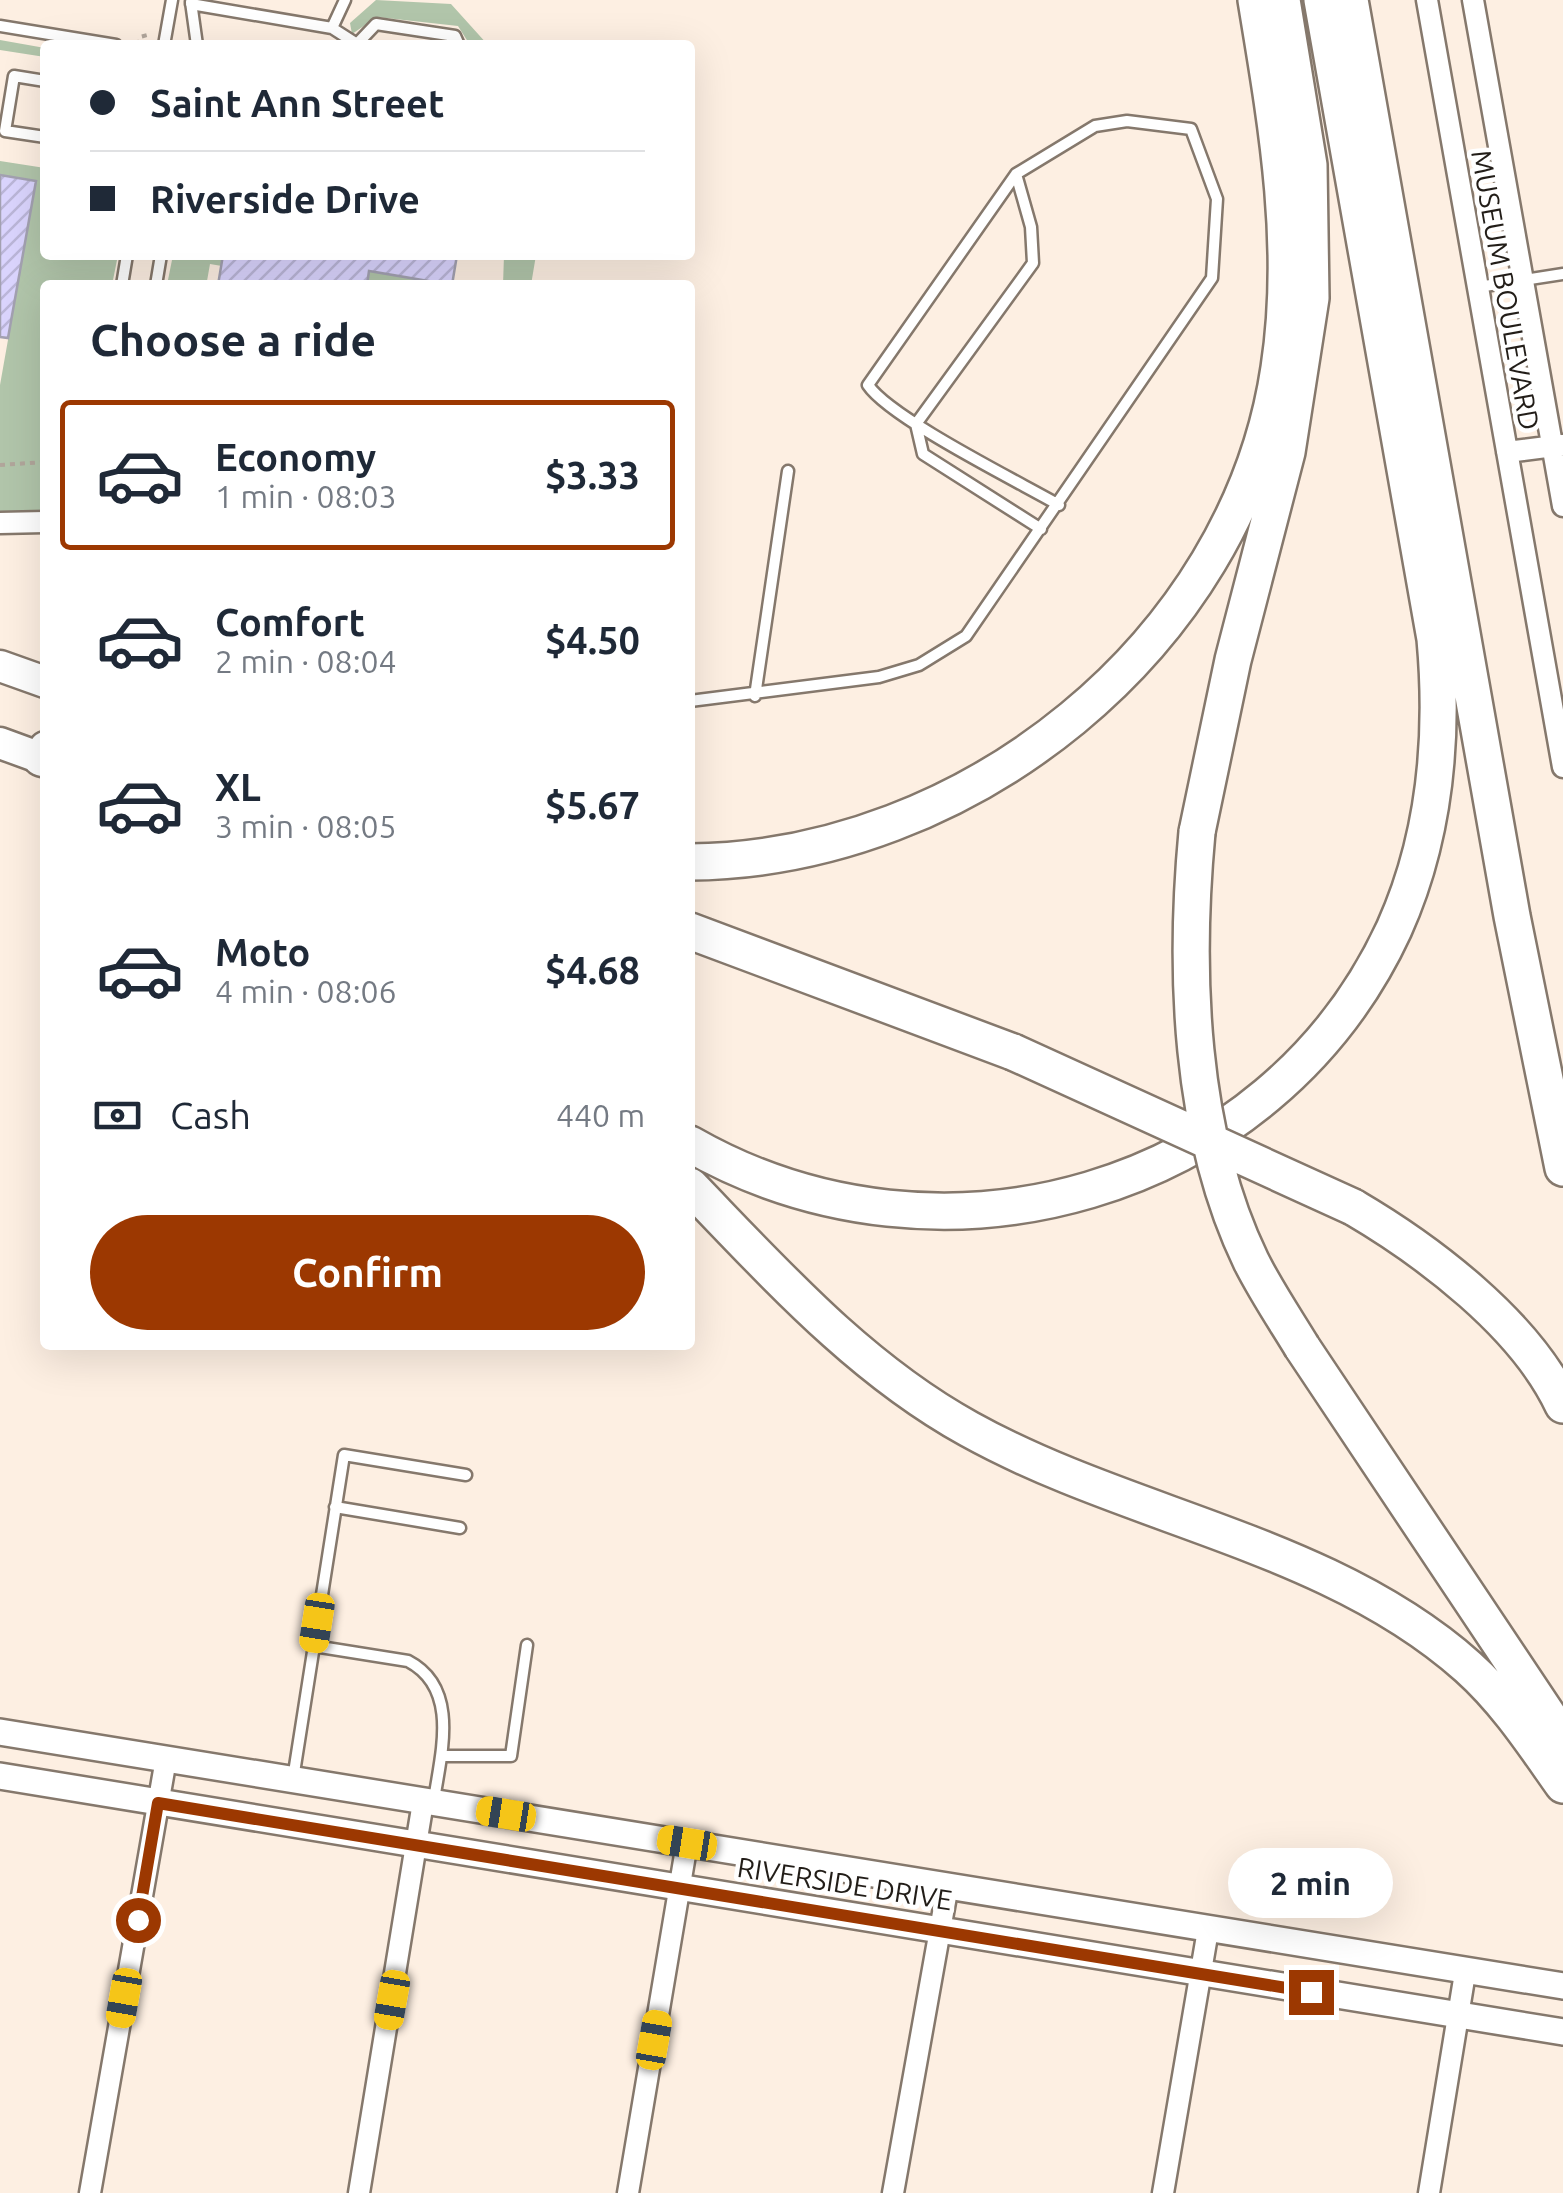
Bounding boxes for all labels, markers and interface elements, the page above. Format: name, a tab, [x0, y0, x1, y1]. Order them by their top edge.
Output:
text: Saint Ann Street	[150, 82, 444, 124]
street label: MUSEUM BOULEVARD	[1466, 148, 1546, 432]
text: Riverside Drive	[150, 178, 420, 220]
text: Choose a ride	[90, 314, 376, 365]
icon: car	[95, 430, 185, 520]
text: Economy	[215, 436, 376, 478]
text: $3.33	[545, 454, 640, 496]
text: 1 min · 08:03	[215, 478, 397, 514]
icon: car	[95, 595, 185, 685]
text: Comfort	[215, 601, 365, 643]
text: $4.50	[545, 619, 640, 661]
text: 2 min · 08:04	[215, 643, 397, 679]
icon: car	[95, 760, 185, 850]
text: XL	[215, 766, 261, 808]
text: $5.67	[545, 784, 640, 826]
text: 3 min · 08:05	[215, 808, 397, 844]
icon: car	[95, 925, 185, 1015]
text: Moto	[215, 931, 310, 973]
text: $4.68	[545, 949, 640, 991]
text: 4 min · 08:06	[215, 973, 397, 1009]
icon: cash	[90, 1088, 145, 1143]
text: Cash	[170, 1094, 251, 1136]
text: 440 m	[556, 1097, 645, 1133]
button: Confirm	[90, 1215, 645, 1330]
car	[297, 1591, 337, 1655]
car	[474, 1794, 538, 1834]
car	[655, 1823, 719, 1863]
callout: 2 min	[1228, 1847, 1394, 1917]
street label: RIVERSIDE DRIVE	[735, 1851, 955, 1915]
text: 2 min	[1270, 1865, 1351, 1901]
route start	[116, 1898, 161, 1943]
car	[104, 1966, 144, 2030]
car	[372, 1968, 412, 2032]
route end	[1289, 1970, 1334, 2015]
car	[634, 2008, 674, 2072]

